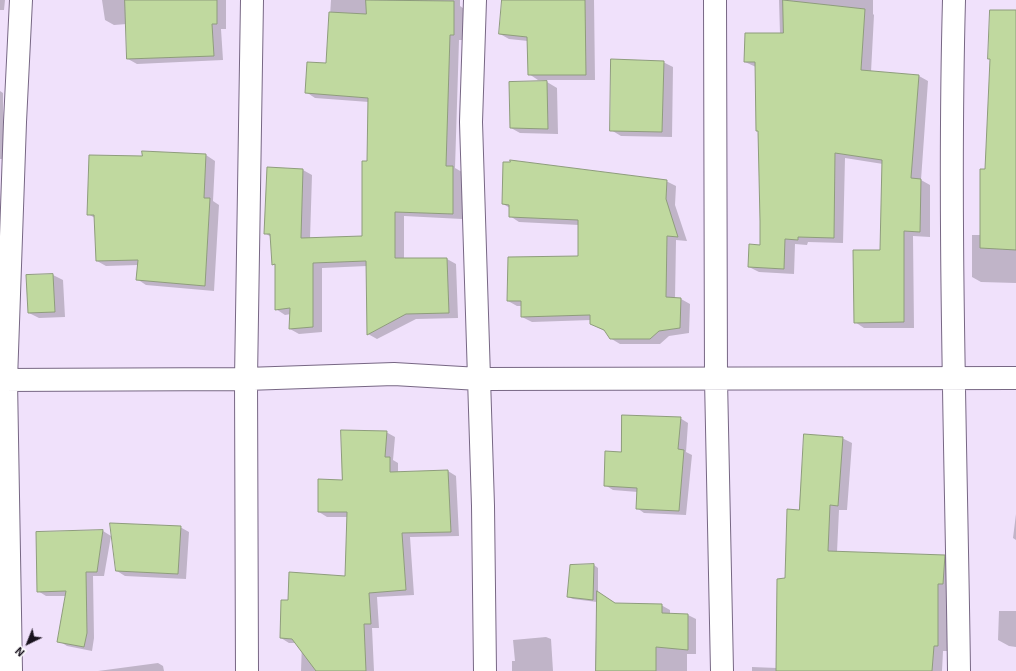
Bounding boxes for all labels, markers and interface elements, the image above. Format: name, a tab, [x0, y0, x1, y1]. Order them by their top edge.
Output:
north arrow	[8, 623, 48, 663]
text: N	[12, 645, 27, 660]

